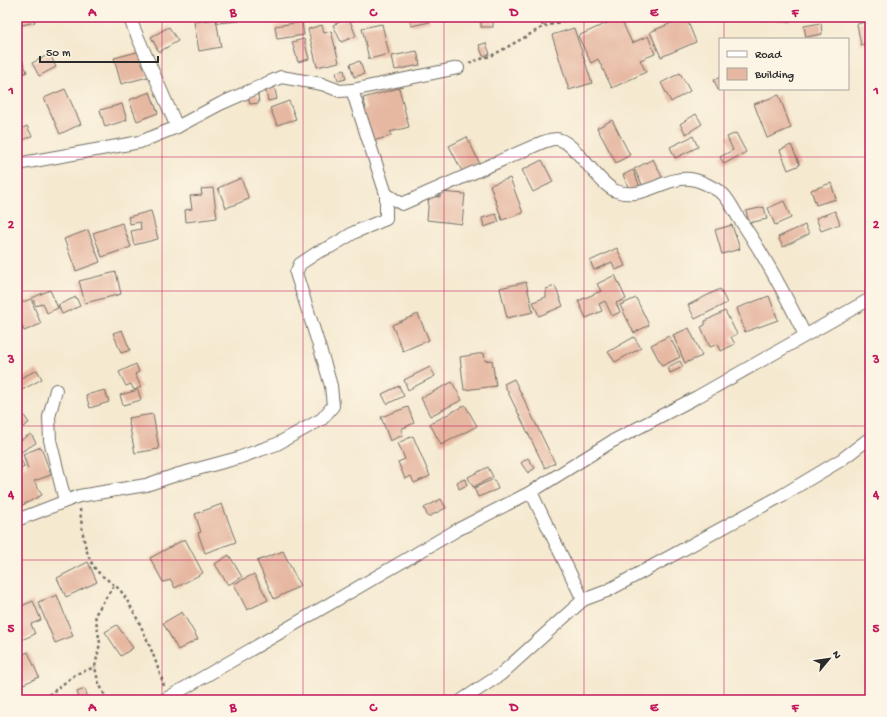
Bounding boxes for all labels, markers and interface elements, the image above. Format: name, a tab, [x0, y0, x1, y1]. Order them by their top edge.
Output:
text: A	[87, 6, 97, 21]
text: B	[229, 6, 238, 21]
text: C	[368, 6, 378, 21]
text: D	[509, 6, 519, 21]
text: E	[650, 6, 659, 21]
text: F	[791, 6, 800, 21]
scale bar	[40, 38, 158, 64]
legend	[719, 38, 849, 90]
text: 50 m	[46, 47, 71, 61]
text: Road	[755, 49, 782, 63]
text: Building	[754, 69, 794, 83]
text: 1	[7, 84, 14, 99]
text: 1	[872, 84, 879, 99]
text: 2	[8, 218, 15, 233]
text: 2	[873, 218, 880, 233]
text: 3	[7, 353, 15, 368]
text: 3	[872, 353, 880, 368]
text: 4	[7, 488, 15, 503]
text: 4	[872, 488, 880, 503]
text: 5	[8, 622, 15, 637]
text: 5	[873, 622, 880, 637]
north arrow	[809, 639, 849, 679]
text: N	[829, 649, 843, 661]
text: A	[87, 701, 97, 716]
text: B	[229, 701, 238, 716]
text: C	[368, 701, 378, 716]
text: D	[509, 701, 519, 716]
text: E	[650, 701, 659, 716]
text: F	[791, 701, 800, 716]

